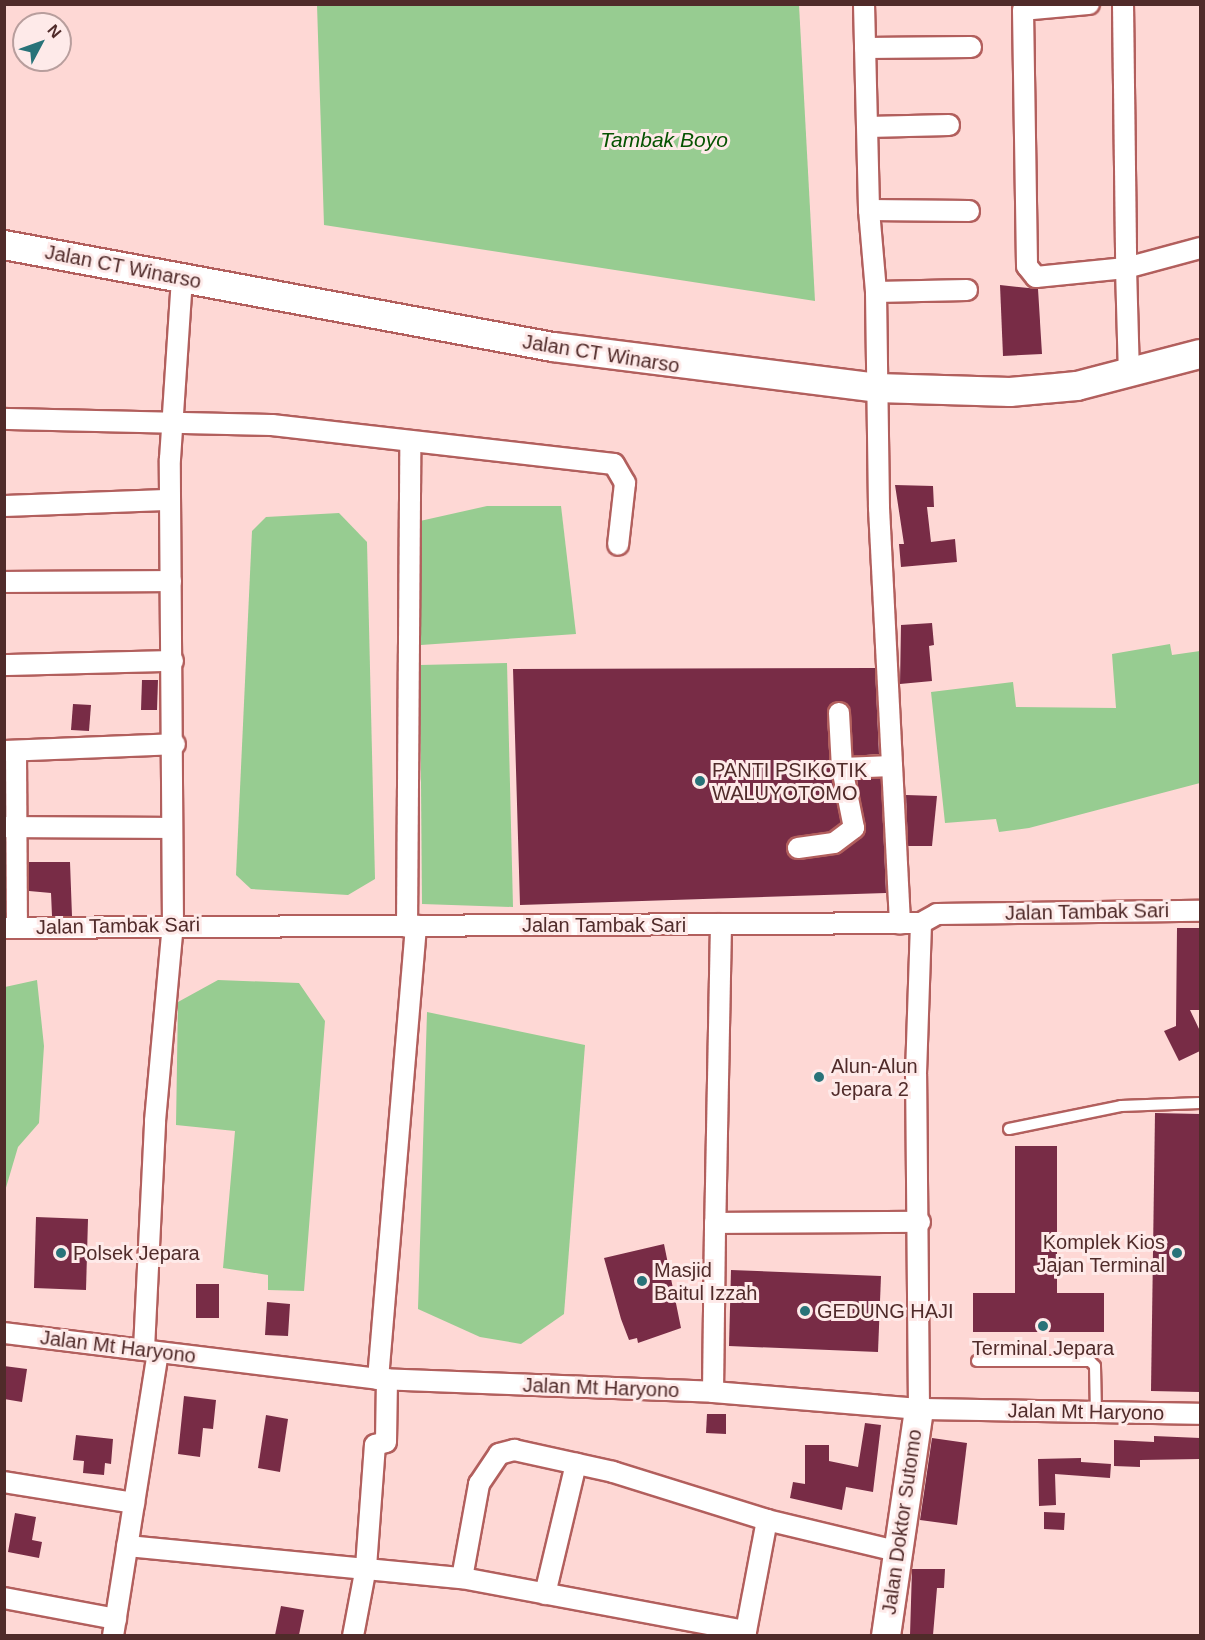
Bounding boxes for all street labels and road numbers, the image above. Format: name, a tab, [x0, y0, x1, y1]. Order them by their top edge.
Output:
street label: Jalan CT Winarso	[43, 240, 203, 294]
street label: Jalan CT Winarso	[521, 330, 681, 378]
street label: Jalan Tambak Sari	[1005, 899, 1169, 925]
street label: Jalan Tambak Sari	[36, 913, 200, 939]
street label: Jalan Tambak Sari	[522, 913, 686, 937]
street label: Jalan Mt Haryono	[39, 1326, 197, 1368]
street label: Jalan Mt Haryono	[522, 1373, 680, 1403]
street label: Jalan Mt Haryono	[1007, 1399, 1165, 1425]
street label: Jalan Doktor Sutomo	[877, 1428, 927, 1616]

